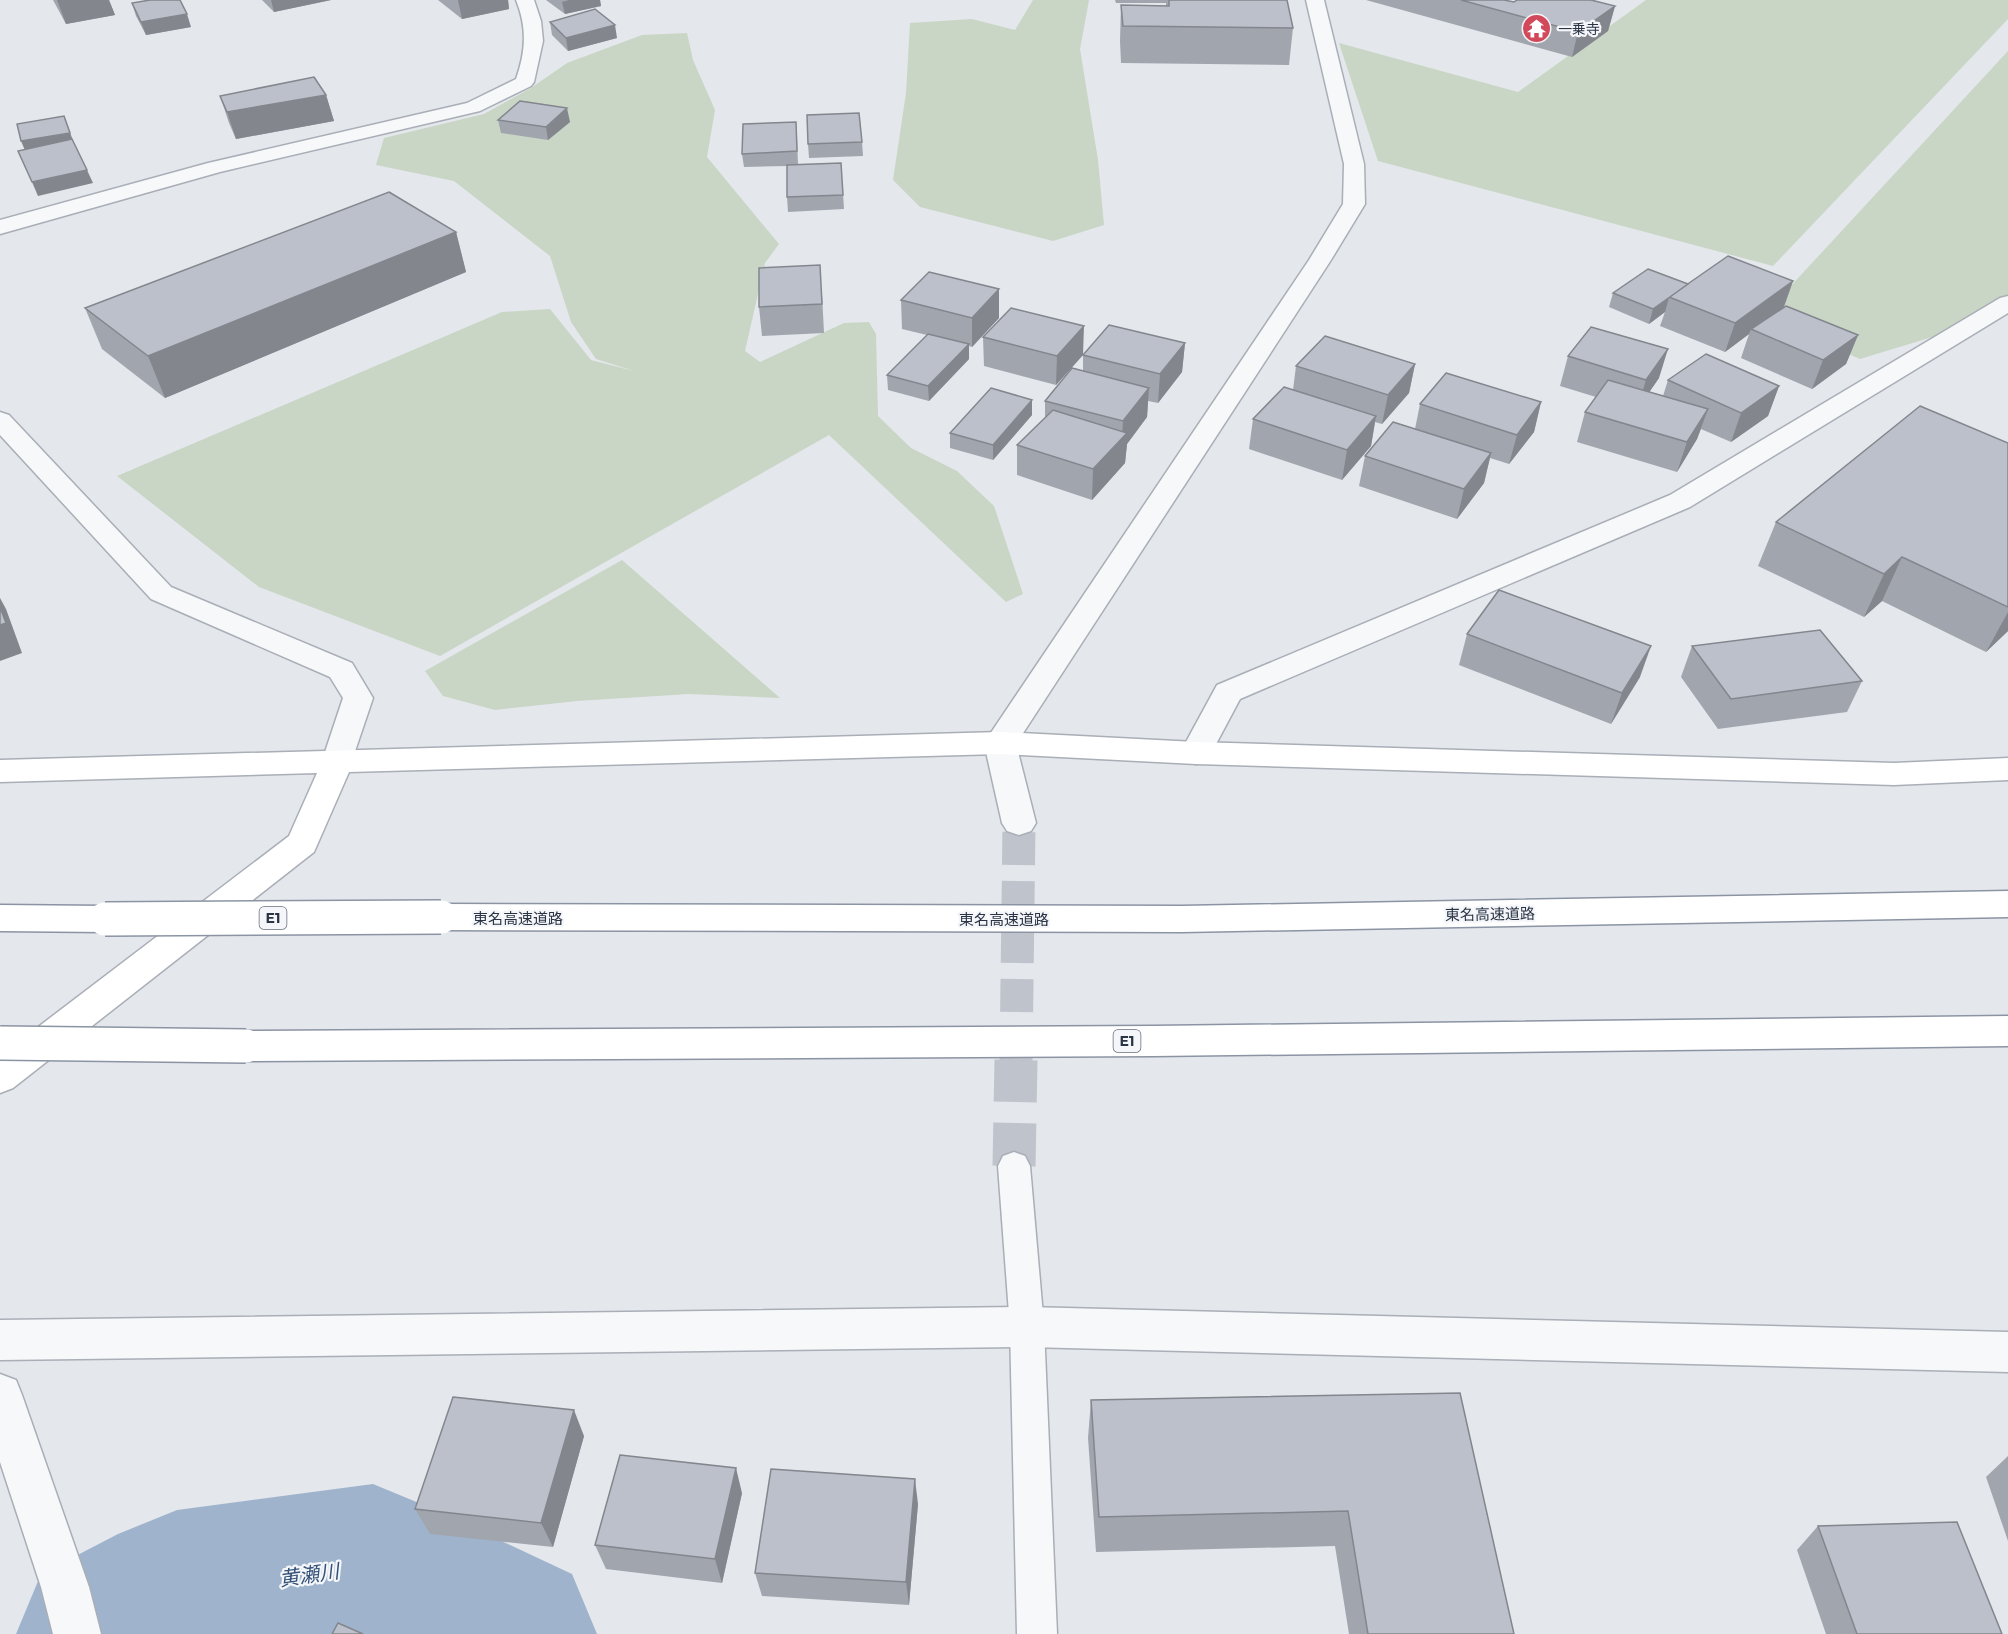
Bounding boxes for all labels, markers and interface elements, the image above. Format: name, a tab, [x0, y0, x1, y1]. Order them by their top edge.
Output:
temple icon: 一乗寺	[1521, 13, 1553, 45]
place label: 一乗寺	[1558, 20, 1600, 38]
street label: 東名高速道路	[1445, 904, 1535, 924]
road number: E1	[260, 907, 286, 929]
street label: 東名高速道路	[473, 909, 563, 928]
street label: 東名高速道路	[959, 910, 1049, 929]
road number: E1	[1114, 1030, 1140, 1052]
water label: 黄瀬川	[278, 1559, 342, 1591]

